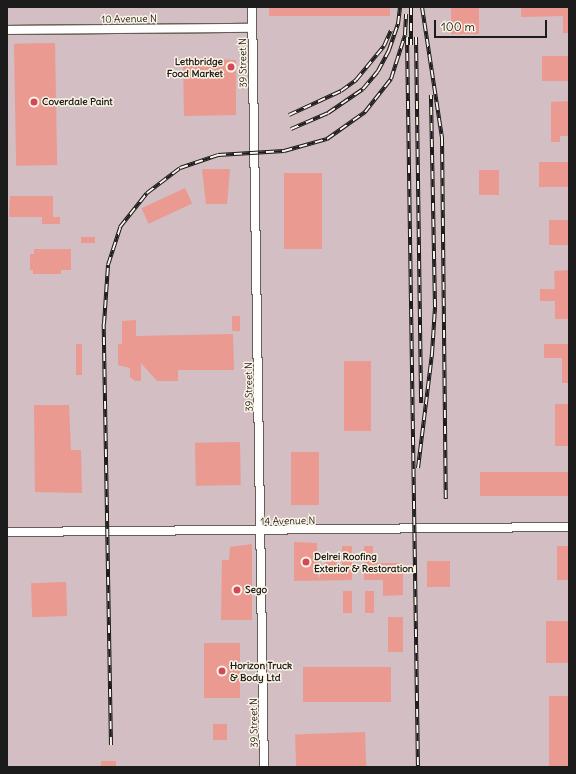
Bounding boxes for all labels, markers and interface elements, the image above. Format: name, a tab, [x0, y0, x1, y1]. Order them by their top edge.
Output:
scale bar	[436, 12, 549, 38]
street label: 10 Avenue N	[101, 13, 157, 25]
text: 100 m	[441, 19, 475, 34]
street label: 39 Street N	[237, 38, 249, 88]
place label: Lethbridge Food Market	[167, 55, 223, 78]
marker: Lethbridge Food Market	[226, 62, 236, 72]
place label: Coverdale Paint	[42, 96, 113, 108]
marker: Coverdale Paint	[29, 97, 39, 107]
street label: 39 Street N	[243, 362, 255, 412]
street label: 14 Avenue N	[260, 515, 316, 527]
place label: Delrei Roofing Exterior & Restoration	[314, 550, 414, 574]
marker: Delrei Roofing Exterior & Restoration	[301, 557, 311, 567]
place label: Sego	[245, 584, 267, 596]
marker: Sego	[232, 585, 242, 595]
place label: Horizon Truck & Body Ltd	[230, 659, 292, 682]
marker: Horizon Truck & Body Ltd	[217, 666, 227, 676]
street label: 39 Street N	[248, 698, 260, 748]

